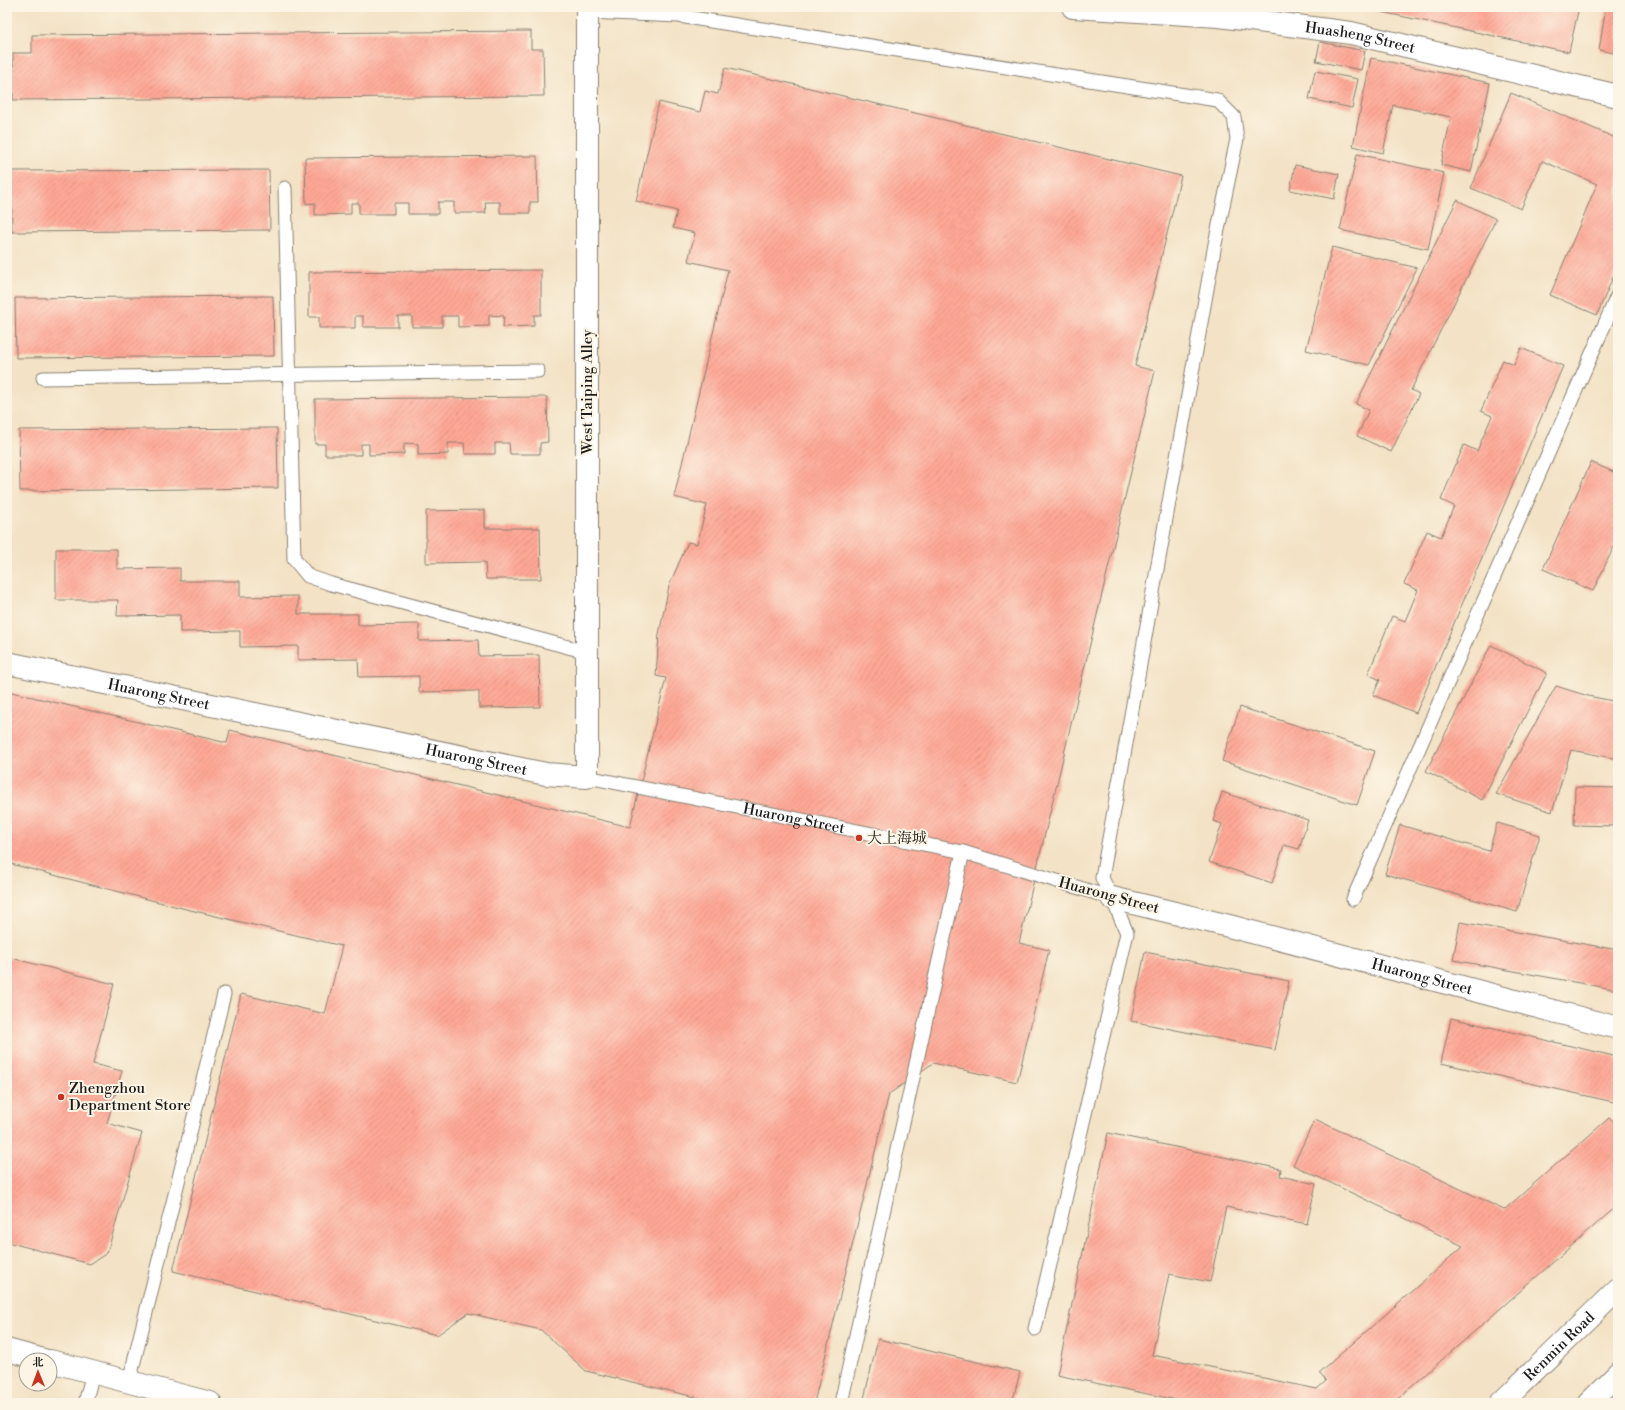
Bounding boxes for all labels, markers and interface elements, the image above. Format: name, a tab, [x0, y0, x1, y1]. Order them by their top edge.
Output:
street label: Huasheng Street	[1304, 18, 1418, 58]
street label: West Taiping Alley	[578, 329, 597, 455]
street label: Huarong Street	[106, 675, 212, 715]
street label: Huarong Street	[423, 740, 529, 780]
street label: Huarong Street	[741, 799, 847, 838]
place label: 大上海城	[867, 829, 927, 848]
marker: 大上海城	[854, 833, 864, 843]
street label: Huarong Street	[1056, 873, 1162, 918]
street label: Huarong Street	[1370, 955, 1475, 1000]
place label: Zhengzhou Department Store	[69, 1079, 191, 1115]
marker: Zhengzhou Department Store	[56, 1092, 66, 1102]
street label: Renmin Road	[1520, 1308, 1599, 1386]
north arrow	[18, 1352, 58, 1392]
text: 北	[32, 1356, 43, 1370]

